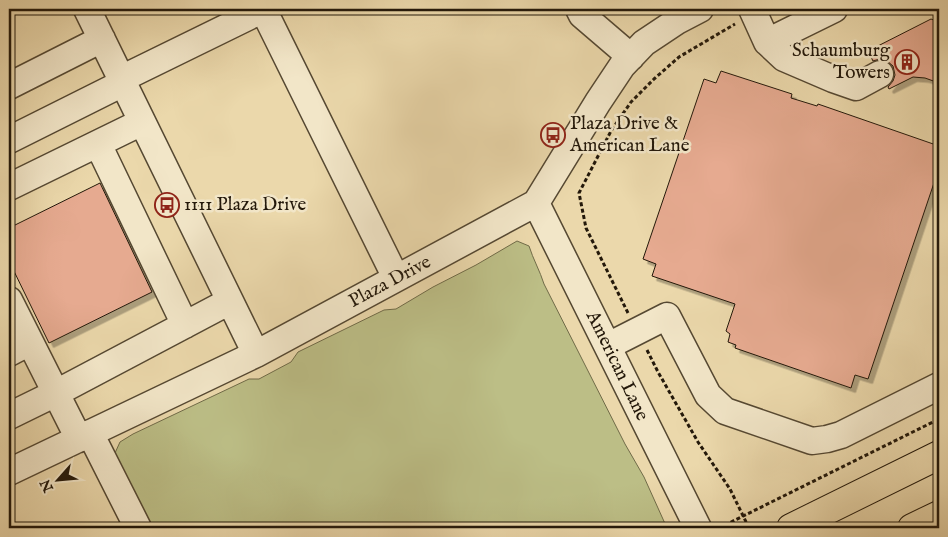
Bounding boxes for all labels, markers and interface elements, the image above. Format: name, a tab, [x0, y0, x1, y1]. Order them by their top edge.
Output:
place label: Schaumburg Towers	[792, 39, 891, 85]
building icon: Schaumburg Towers	[894, 49, 920, 75]
place label: Plaza Drive & American Lane	[569, 112, 690, 158]
bus stop icon: Plaza Drive & American Lane	[540, 122, 566, 148]
bus stop icon: 1111 Plaza Drive	[154, 192, 180, 218]
place label: 1111 Plaza Drive	[184, 193, 307, 217]
street label: Plaza Drive	[345, 250, 436, 314]
street label: American Lane	[580, 306, 654, 425]
north arrow	[32, 454, 82, 504]
text: N	[37, 476, 59, 496]

